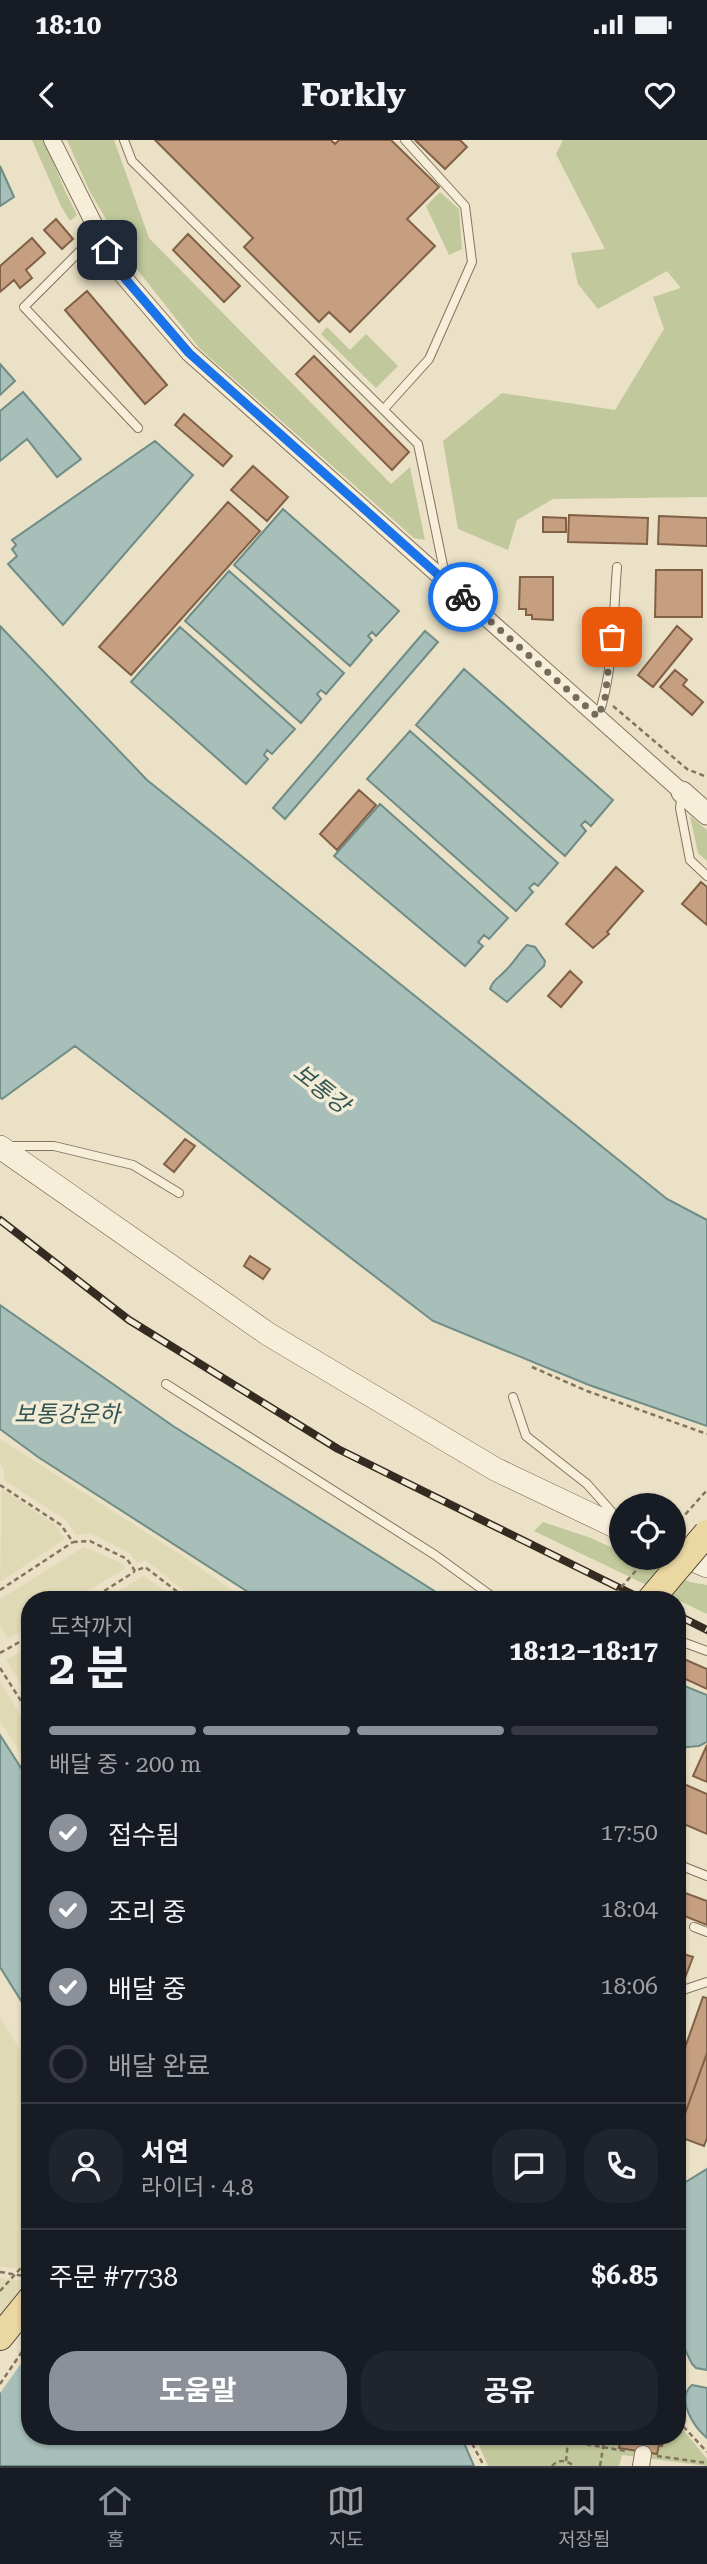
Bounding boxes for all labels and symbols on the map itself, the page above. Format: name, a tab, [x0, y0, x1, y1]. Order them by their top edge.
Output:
pin	[77, 220, 137, 280]
courier	[428, 562, 498, 632]
pin	[582, 607, 642, 667]
water label: 보통강	[288, 1059, 357, 1121]
water label: 보통강운하	[14, 1401, 123, 1428]

